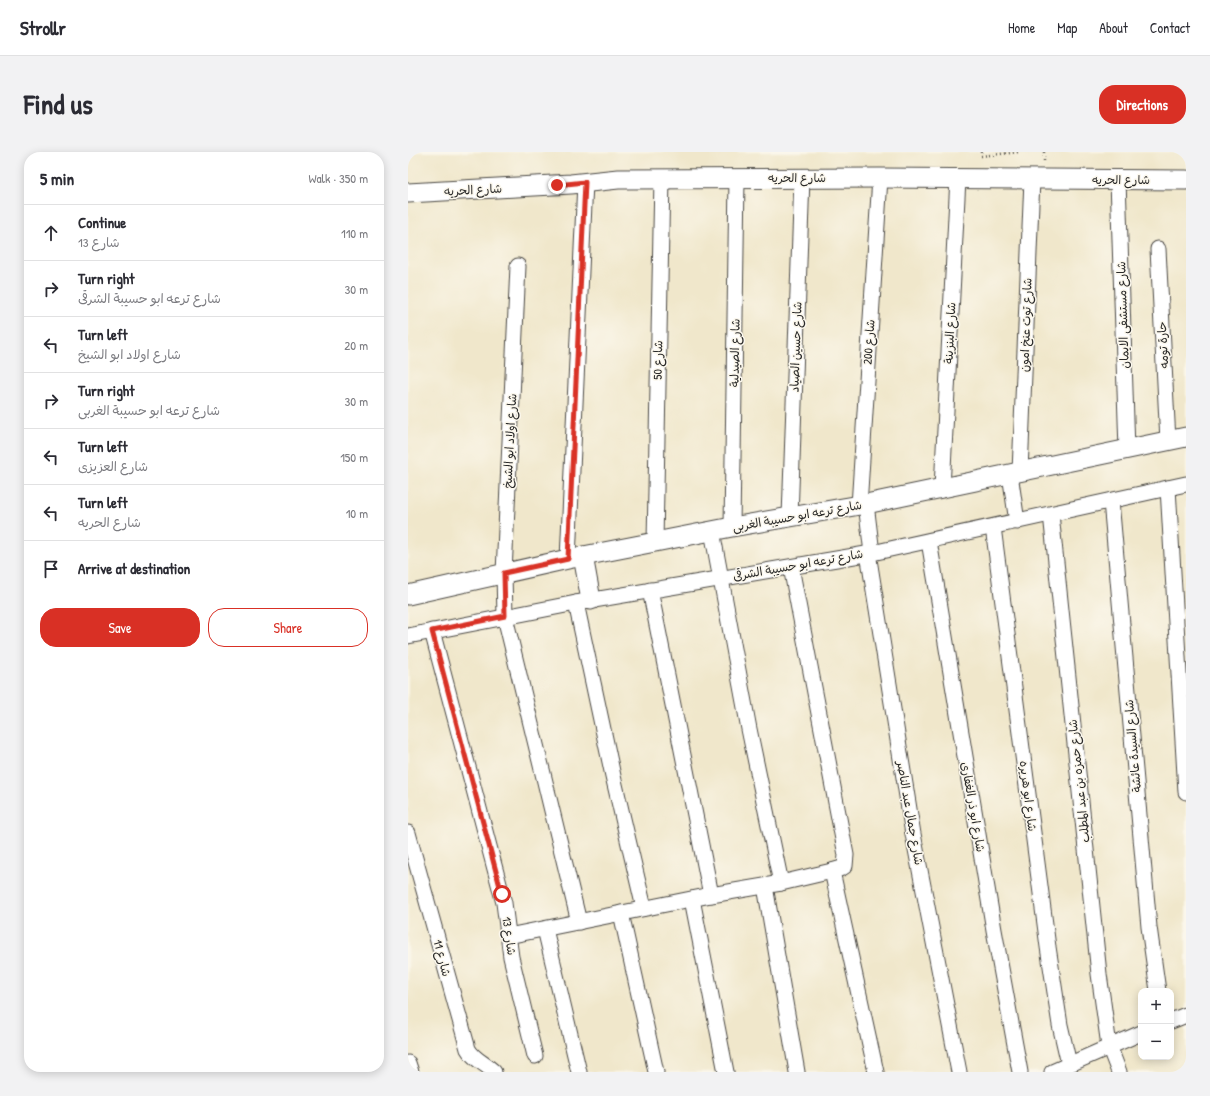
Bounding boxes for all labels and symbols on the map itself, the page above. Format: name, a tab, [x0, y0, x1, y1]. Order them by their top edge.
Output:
street label: شارع الحريه	[768, 169, 826, 187]
street label: شارع الحريه	[1092, 171, 1150, 189]
route end	[548, 176, 566, 194]
street label: شارع الحريه	[444, 179, 502, 201]
street label: شارع مستشفى الايمان	[1112, 261, 1134, 369]
street label: شارع توت عنخ امون	[1015, 278, 1037, 372]
street label: شارع حسين الصياد	[785, 301, 807, 393]
street label: شارع البنزينة	[939, 302, 961, 364]
street label: شارع الصيدلية	[725, 319, 745, 387]
street label: شارع 200	[858, 319, 880, 365]
street label: حارة تومه	[1153, 321, 1172, 369]
street label: شارع 50	[649, 340, 667, 380]
street label: شارع اولاد ابو الشيخ	[499, 393, 521, 489]
street label: شارع ترعه ابو حسيبة الغربى	[731, 496, 863, 536]
street label: شارع ترعه ابو حسيبة الشرقى	[732, 545, 864, 585]
street label: شارع السيدة عائشة	[1120, 699, 1146, 793]
street label: شارع حمزه بن عبد المطلب	[1064, 718, 1094, 844]
street label: شارع جمال عبد الناصر	[892, 759, 928, 866]
street label: شارع ابو هريره	[1015, 760, 1041, 832]
street label: شارع ابو ذر الغفارى	[956, 761, 990, 853]
route start	[493, 885, 511, 903]
street label: شارع 13	[497, 916, 521, 956]
street label: شارع 11	[428, 938, 456, 978]

